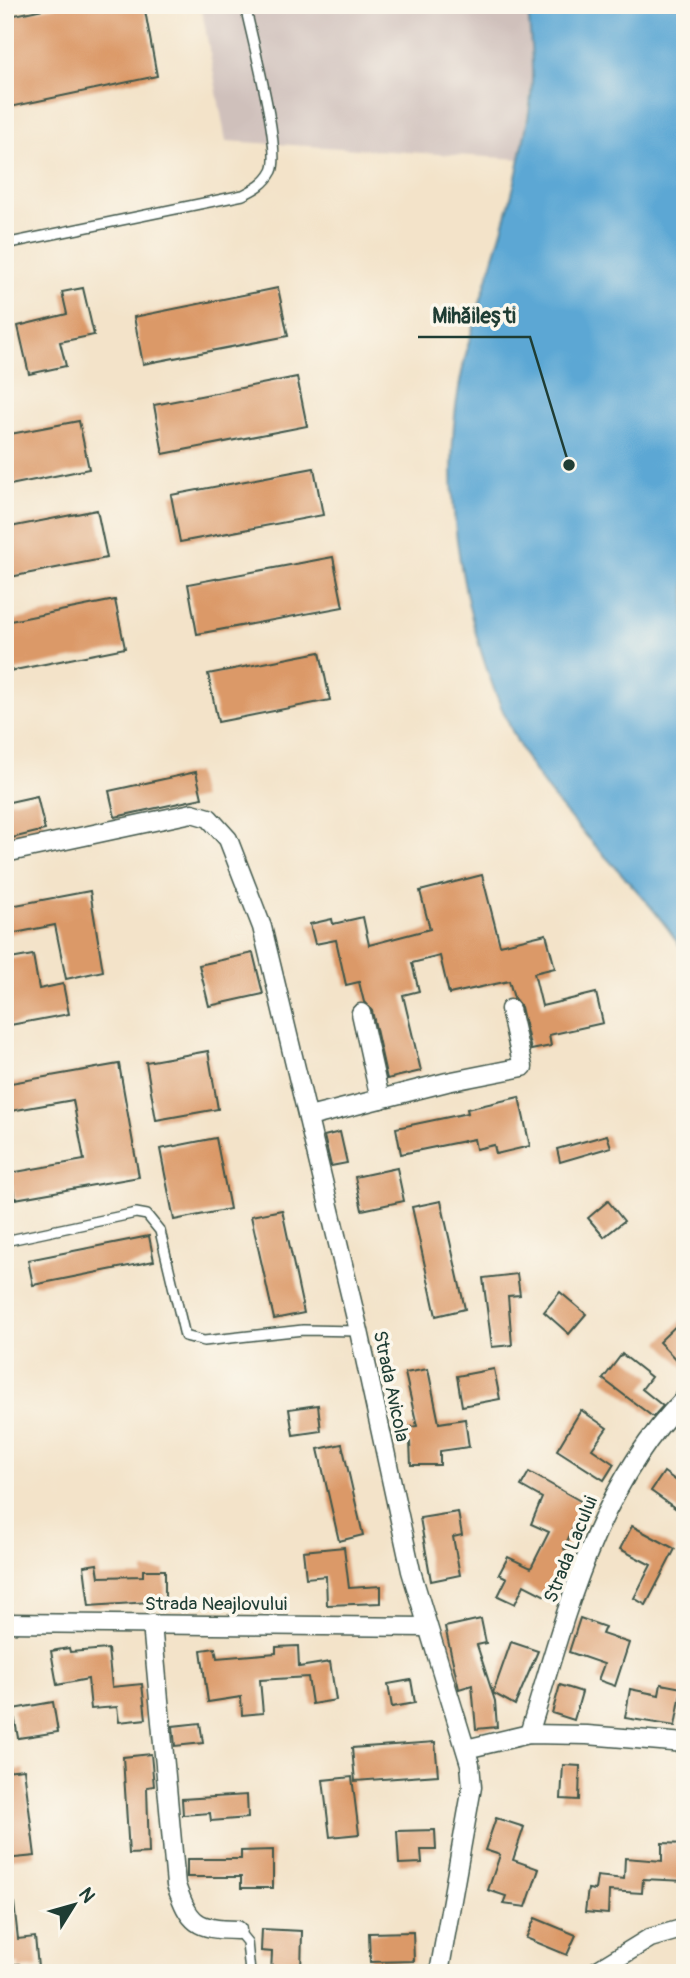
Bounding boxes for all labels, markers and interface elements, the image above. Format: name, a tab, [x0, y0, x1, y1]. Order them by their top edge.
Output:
callout: Mihăilești	[418, 295, 530, 337]
text: Mihăilești	[432, 303, 516, 330]
street label: Strada Avicola	[368, 1328, 415, 1444]
street label: Strada Lacului	[539, 1493, 603, 1606]
street label: Strada Neajlovului	[145, 1592, 287, 1616]
north arrow	[38, 1870, 108, 1940]
text: N	[73, 1883, 100, 1908]

